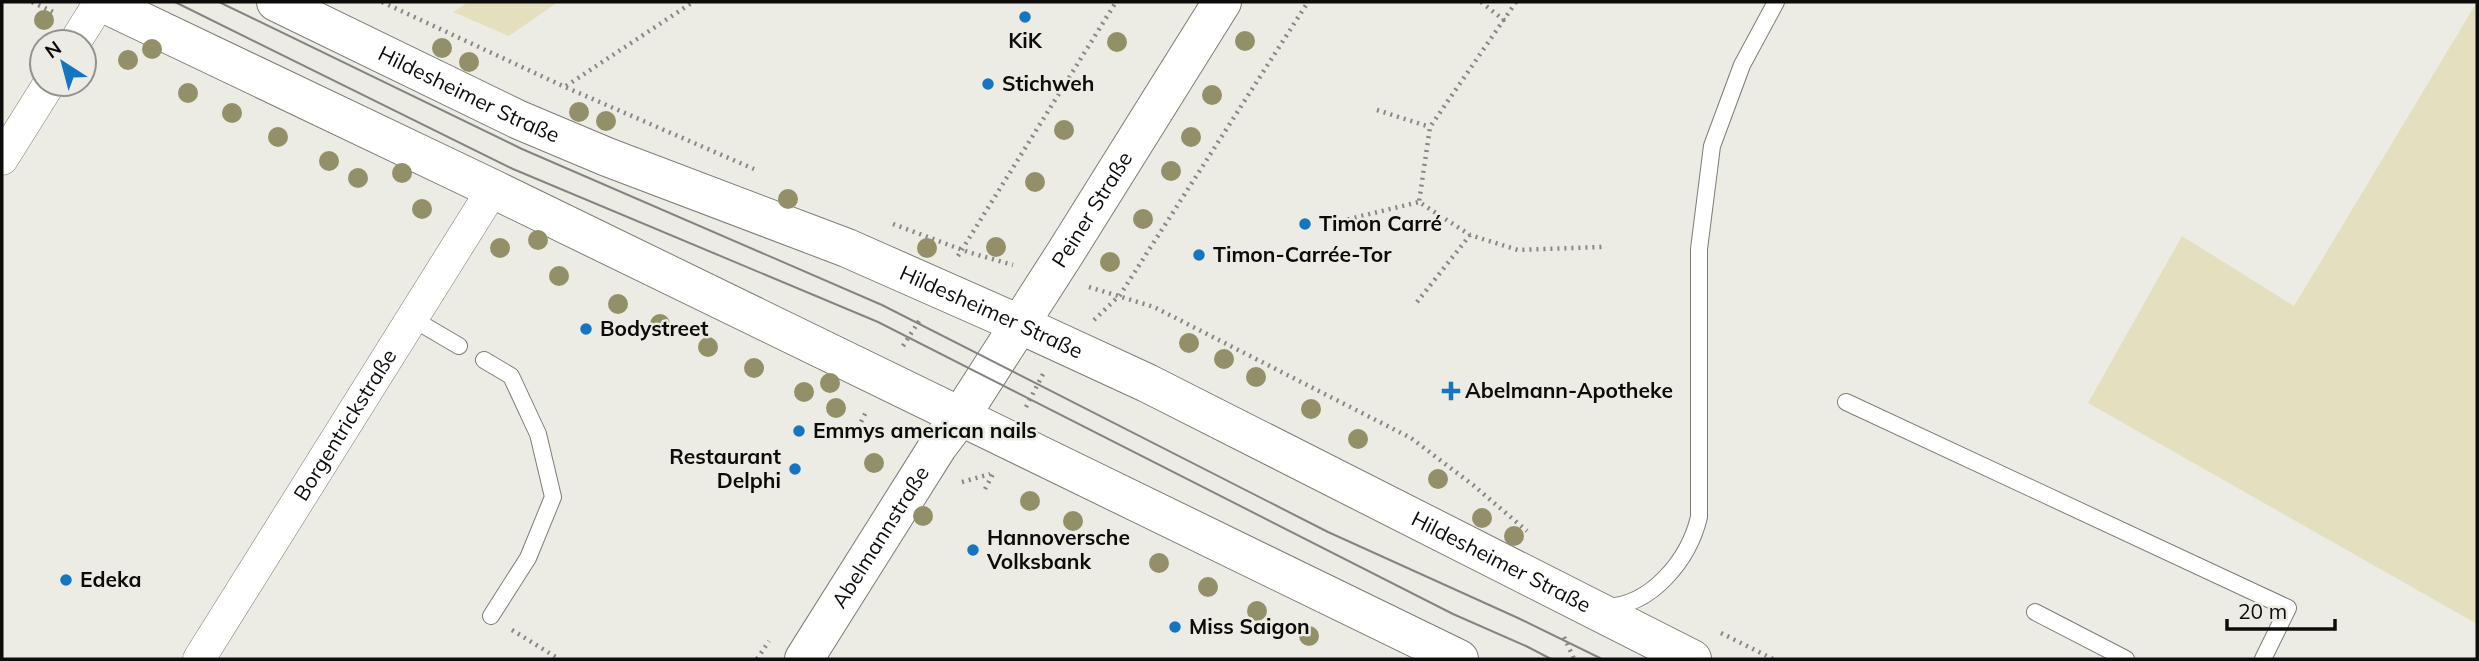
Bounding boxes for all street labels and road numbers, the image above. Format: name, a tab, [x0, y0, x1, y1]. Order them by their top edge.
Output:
street label: Hildesheimer Straße	[374, 40, 564, 148]
street label: Peiner Straße	[1045, 146, 1137, 272]
street label: Hildesheimer Straße	[896, 259, 1087, 364]
street label: Borgentrickstraße	[287, 344, 402, 505]
street label: Abelmannstraße	[825, 461, 934, 612]
street label: Hildesheimer Straße	[1407, 505, 1595, 618]

